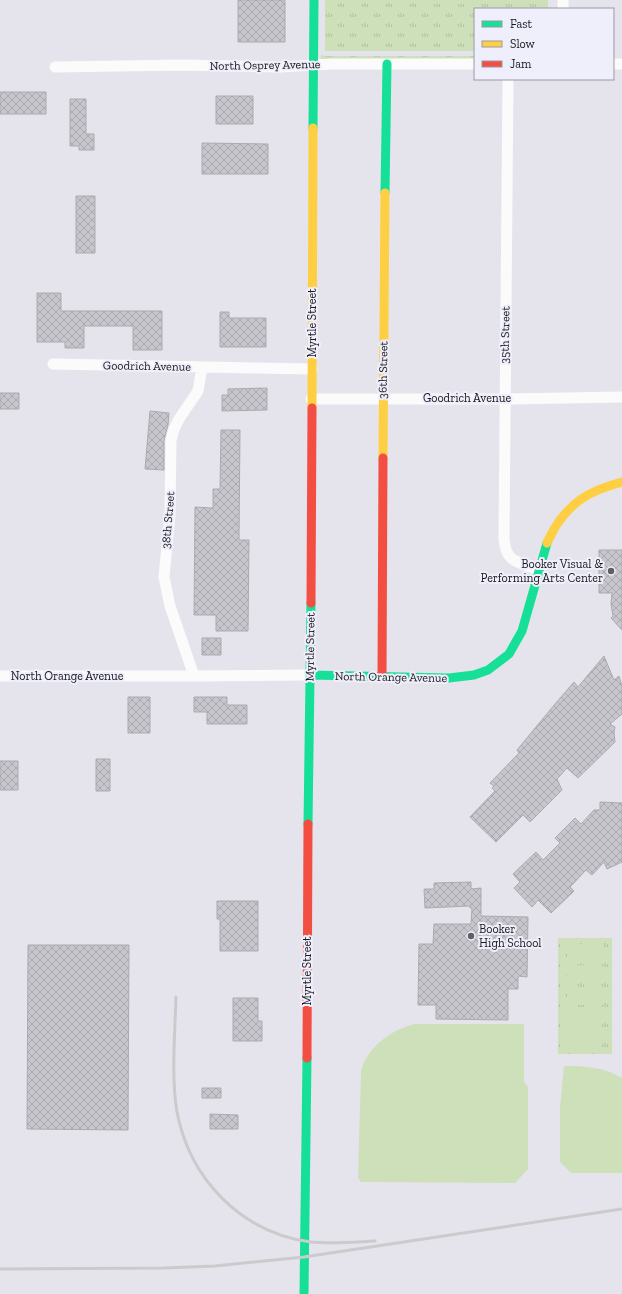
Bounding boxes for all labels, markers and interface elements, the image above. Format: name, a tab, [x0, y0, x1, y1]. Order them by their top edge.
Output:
legend	[474, 8, 614, 80]
text: Fast	[510, 17, 533, 31]
text: Slow	[510, 37, 536, 51]
street label: North Osprey Avenue	[209, 57, 321, 73]
text: Jam	[510, 57, 532, 71]
street label: Myrtle Street	[305, 288, 319, 357]
street label: 35th Street	[497, 306, 513, 364]
street label: 36th Street	[375, 341, 391, 399]
street label: Goodrich Avenue	[103, 358, 192, 374]
street label: Goodrich Avenue	[423, 391, 511, 405]
street label: 38th Street	[159, 490, 178, 549]
place label: Booker Visual & Performing Arts Center	[481, 557, 603, 585]
marker: Booker Visual & Performing Arts Center	[606, 566, 616, 576]
street label: Myrtle Street	[302, 612, 318, 682]
street label: North Orange Avenue	[11, 669, 124, 683]
street label: North Orange Avenue	[335, 669, 448, 685]
place label: Booker High School	[479, 922, 542, 950]
marker: Booker High School	[466, 931, 476, 941]
street label: Myrtle Street	[300, 936, 314, 1005]

